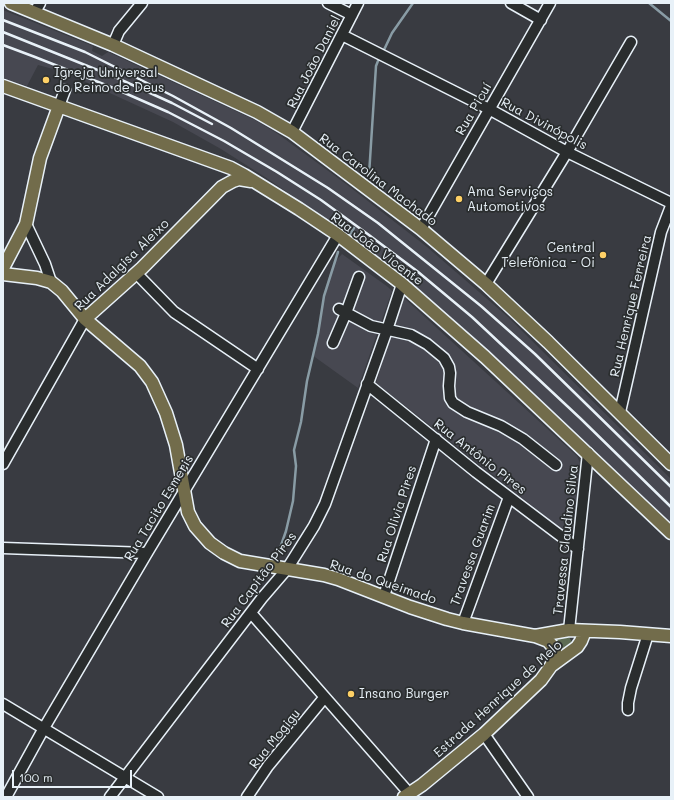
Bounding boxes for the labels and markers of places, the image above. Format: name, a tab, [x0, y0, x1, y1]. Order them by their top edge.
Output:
place label: Igreja Universal do Reino de Deus	[54, 65, 164, 96]
marker: Igreja Universal do Reino de Deus	[41, 75, 51, 85]
place label: Ama Serviços Automotivos	[467, 184, 553, 215]
marker: Ama Serviços Automotivos	[454, 194, 464, 204]
place label: Central Telefônica - Oi	[501, 240, 595, 271]
marker: Central Telefônica - Oi	[598, 250, 608, 260]
place label: Insano Burger	[359, 686, 449, 702]
marker: Insano Burger	[346, 689, 356, 699]

